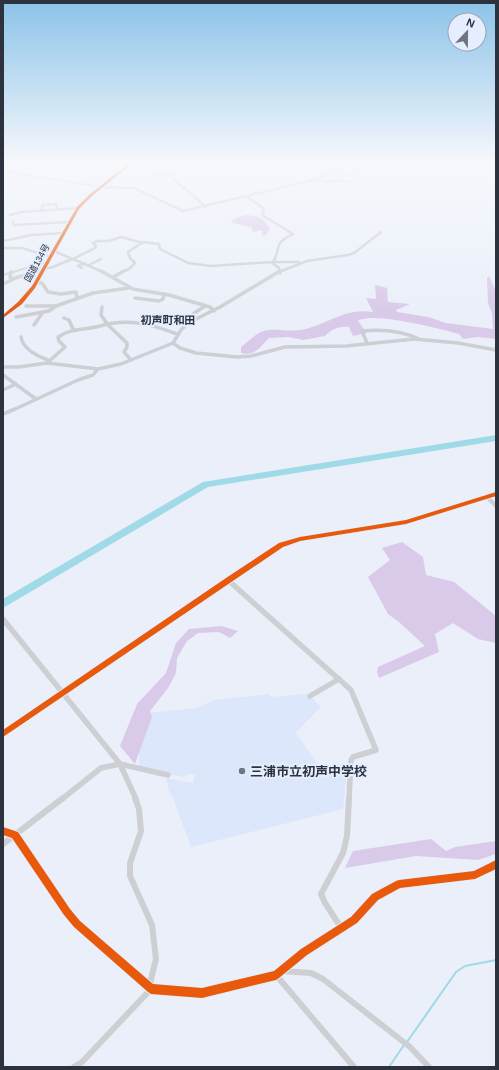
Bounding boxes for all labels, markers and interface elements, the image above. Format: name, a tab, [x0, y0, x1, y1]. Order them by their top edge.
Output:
north arrow	[447, 12, 487, 52]
text: N	[465, 16, 477, 30]
street label: 国道134号	[22, 242, 52, 284]
district label: 初声町和田	[141, 314, 196, 326]
place label: 三浦市立初声中学校	[250, 764, 367, 779]
marker: 三浦市立初声中学校	[237, 766, 247, 776]

